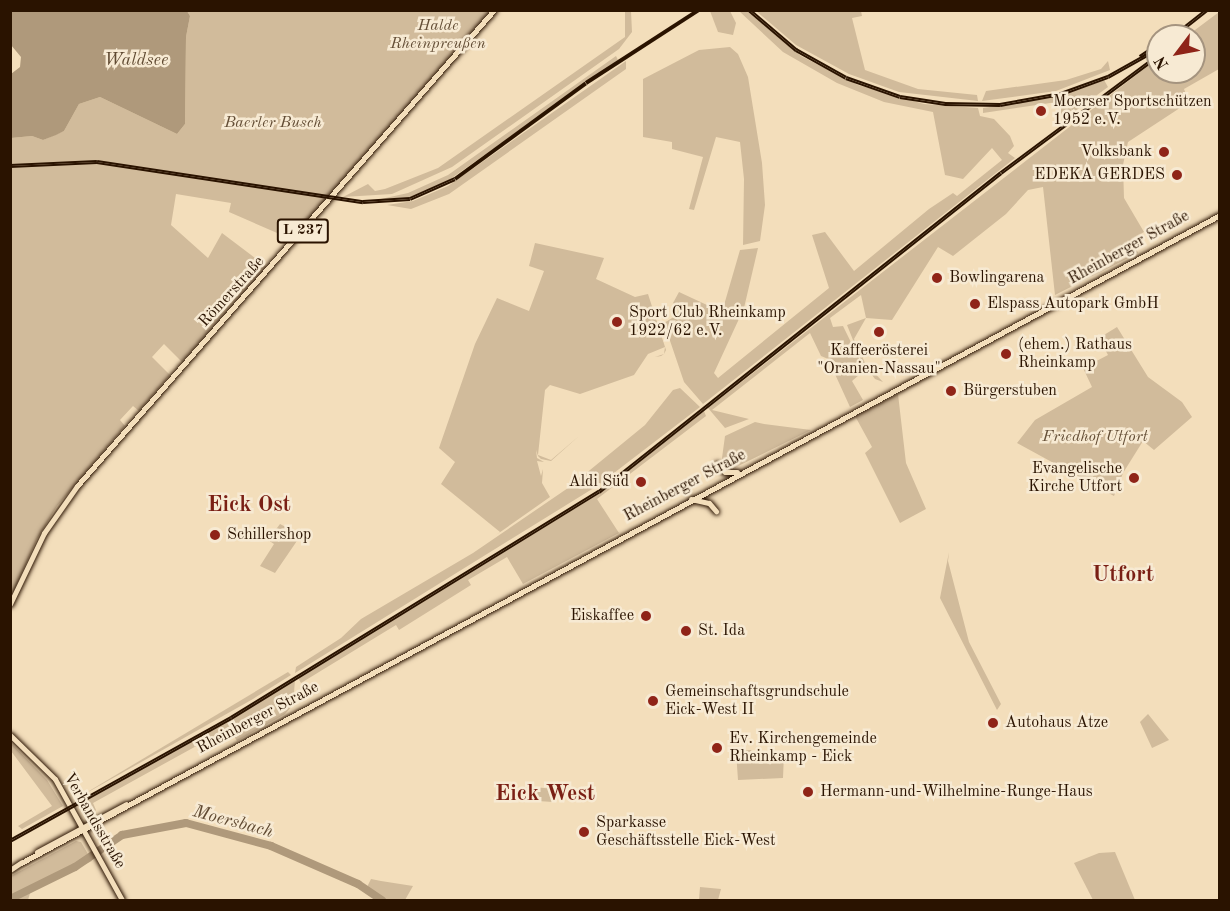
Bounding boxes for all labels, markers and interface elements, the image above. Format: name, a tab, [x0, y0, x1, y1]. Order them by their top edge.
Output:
park label: Halde Rheinpreußen	[390, 16, 486, 54]
north arrow	[1146, 24, 1206, 84]
water label: Waldsee	[104, 49, 168, 71]
text: N	[1152, 53, 1172, 72]
place label: Moerser Sportschützen 1952 e.V.	[1053, 92, 1212, 130]
marker: Moerser Sportschützen 1952 e.V.	[1034, 104, 1048, 118]
park label: Baerler Busch	[224, 113, 322, 133]
place label: Volksbank	[1081, 142, 1152, 162]
marker: Volksbank	[1157, 145, 1171, 159]
place label: EDEKA GERDES	[1034, 165, 1165, 185]
marker: EDEKA GERDES	[1170, 168, 1184, 182]
street label: Rheinberger Straße	[1065, 207, 1193, 289]
road number: L 237	[276, 219, 330, 243]
street label: Römerstraße	[195, 253, 269, 331]
place label: Bowlingarena	[949, 268, 1044, 288]
marker: Bowlingarena	[930, 271, 944, 285]
place label: Elspass Autopark GmbH	[987, 294, 1159, 314]
marker: Elspass Autopark GmbH	[968, 297, 982, 311]
place label: Sport Club Rheinkamp 1922/62 e.V.	[629, 303, 786, 341]
marker: Sport Club Rheinkamp 1922/62 e.V.	[610, 315, 624, 329]
marker: Kaffeerösterei "Oranien-Nassau"	[872, 325, 886, 339]
place label: (ehem.) Rathaus Rheinkamp	[1018, 335, 1132, 373]
place label: Kaffeerösterei "Oranien-Nassau"	[817, 341, 941, 379]
marker: (ehem.) Rathaus Rheinkamp	[999, 347, 1013, 361]
place label: Bürgerstuben	[963, 381, 1057, 401]
marker: Bürgerstuben	[944, 384, 958, 398]
park label: Friedhof Utfort	[1042, 427, 1148, 447]
street label: Rheinberger Straße	[621, 446, 749, 526]
place label: Evangelische Kirche Utfort	[1028, 459, 1122, 497]
marker: Evangelische Kirche Utfort	[1127, 471, 1141, 485]
place label: Aldi Süd	[568, 472, 629, 492]
marker: Aldi Süd	[634, 475, 648, 489]
district label: Eick Ost	[207, 493, 291, 519]
place label: Schillershop	[227, 525, 311, 545]
marker: Schillershop	[208, 528, 222, 542]
district label: Utfort	[1092, 563, 1154, 589]
place label: Eiskaffee	[570, 606, 634, 626]
marker: Eiskaffee	[639, 609, 653, 623]
place label: St. Ida	[698, 621, 745, 641]
marker: St. Ida	[679, 624, 693, 638]
street label: Rheinberger Straße	[194, 678, 322, 758]
place label: Gemeinschaftsgrundschule Eick-West II	[665, 682, 849, 720]
marker: Gemeinschaftsgrundschule Eick-West II	[646, 694, 660, 708]
place label: Autohaus Atze	[1005, 713, 1108, 733]
marker: Autohaus Atze	[986, 716, 1000, 730]
place label: Ev. Kirchengemeinde Rheinkamp - Eick	[729, 729, 877, 767]
marker: Ev. Kirchengemeinde Rheinkamp - Eick	[710, 741, 724, 755]
street label: Verbandsstraße	[59, 770, 129, 872]
district label: Eick West	[495, 782, 595, 808]
place label: Hermann-und-Wilhelmine-Runge-Haus	[820, 782, 1093, 802]
marker: Hermann-und-Wilhelmine-Runge-Haus	[801, 785, 815, 799]
water label: Moersbach	[190, 801, 276, 843]
place label: Sparkasse Geschäftsstelle Eick-West	[596, 813, 776, 851]
marker: Sparkasse Geschäftsstelle Eick-West	[577, 825, 591, 839]

